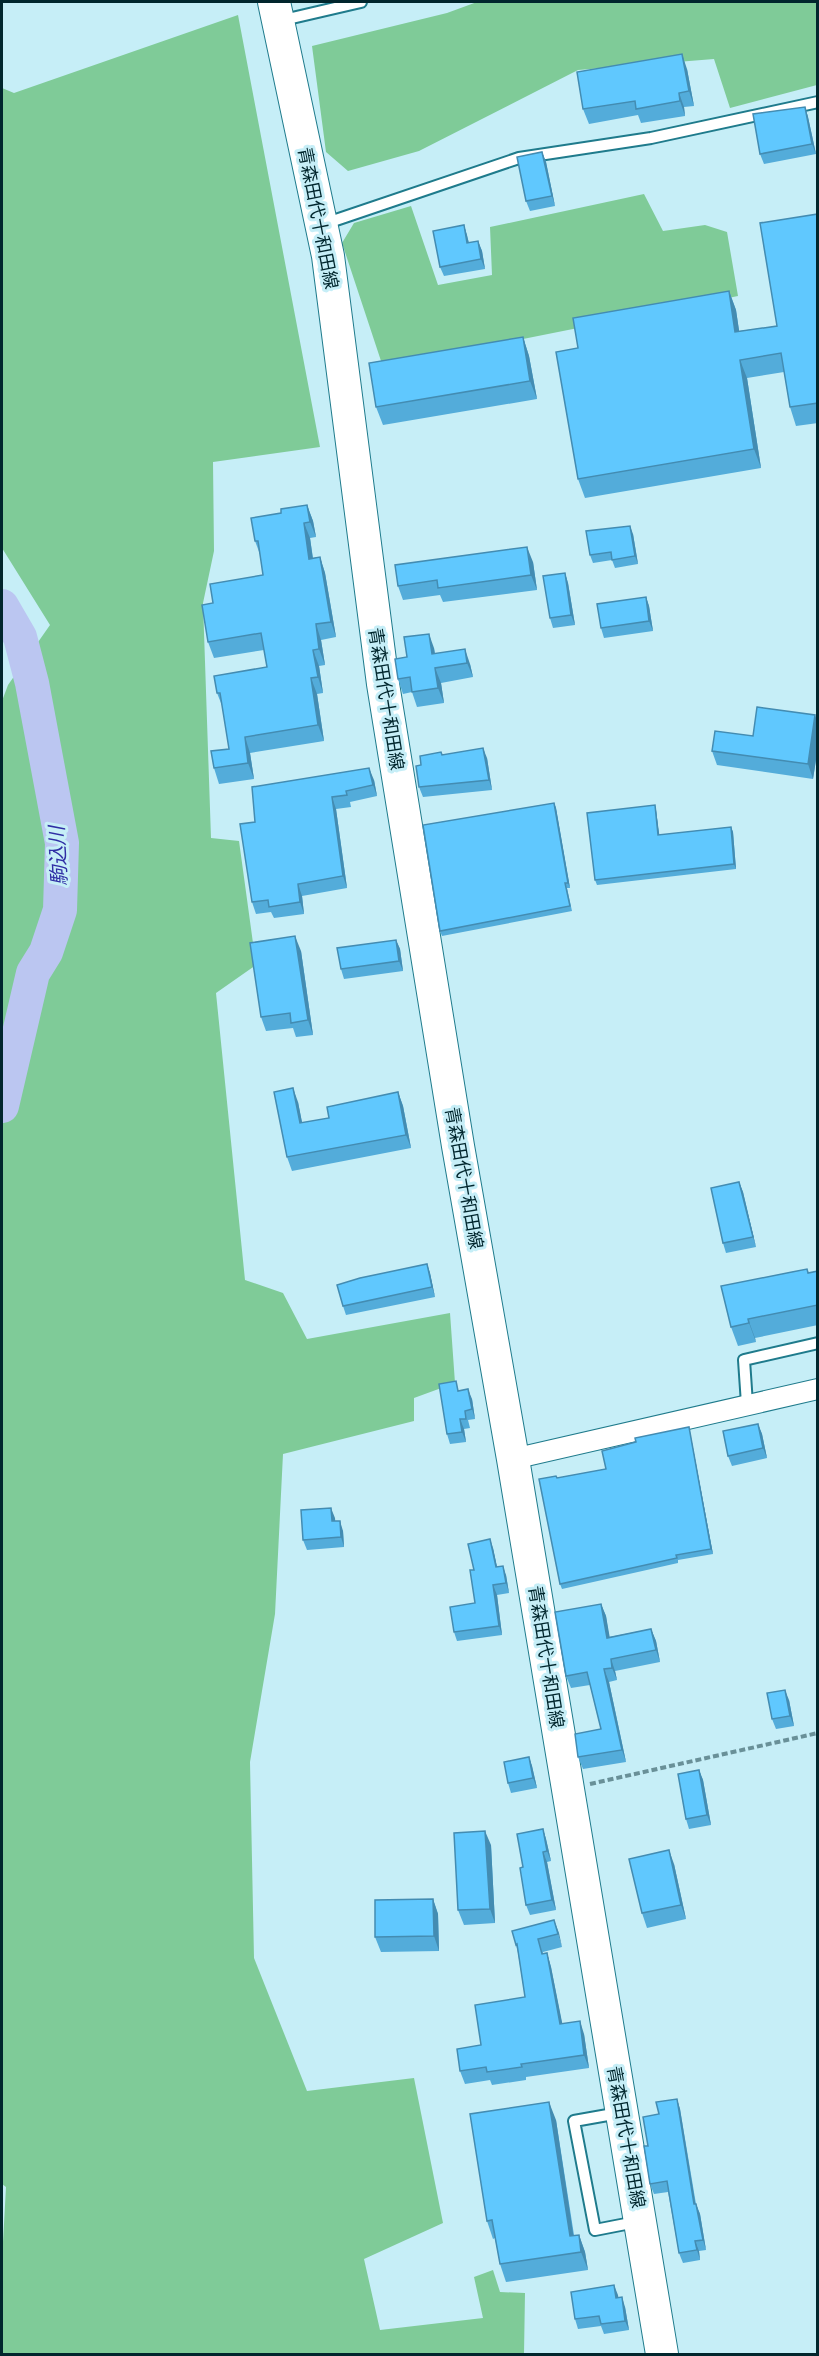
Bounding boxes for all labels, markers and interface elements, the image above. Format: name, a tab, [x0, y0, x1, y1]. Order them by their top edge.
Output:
street label: 青森田代十和田線	[293, 145, 343, 291]
street label: 青森田代十和田線	[364, 626, 408, 772]
water label: 駒込川	[44, 823, 73, 887]
street label: 青森田代十和田線	[441, 1105, 487, 1251]
street label: 青森田代十和田線	[524, 1584, 568, 1730]
street label: 青森田代十和田線	[603, 2064, 649, 2210]

